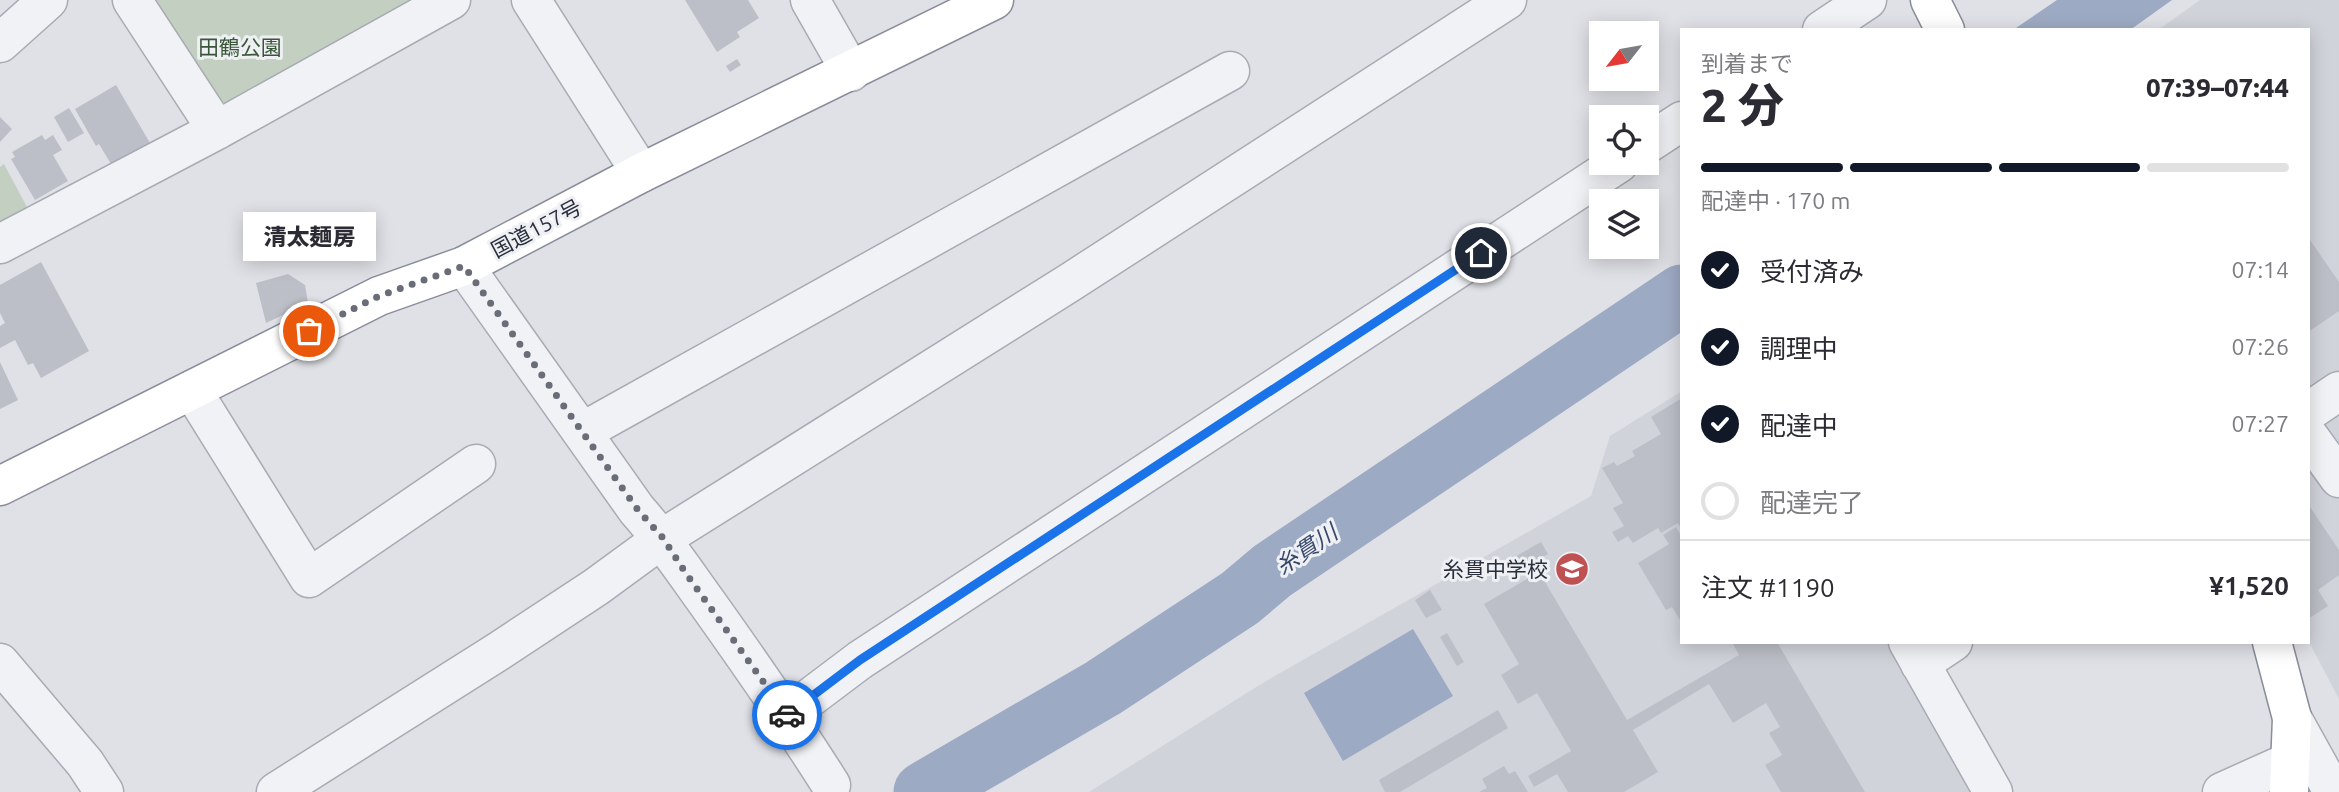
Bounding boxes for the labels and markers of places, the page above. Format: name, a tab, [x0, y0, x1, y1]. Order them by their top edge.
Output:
callout: 清太麺房	[243, 212, 376, 261]
pin	[1451, 223, 1511, 283]
pin	[279, 301, 339, 361]
school or university icon: 糸貫中学校	[1553, 550, 1591, 588]
place label: 糸貫中学校	[1443, 557, 1548, 581]

